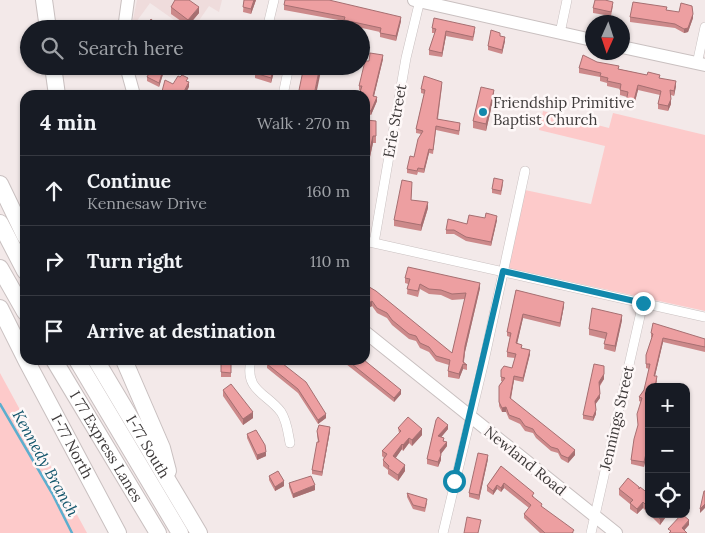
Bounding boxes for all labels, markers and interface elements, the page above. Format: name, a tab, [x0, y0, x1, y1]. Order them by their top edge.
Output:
north arrow	[585, 15, 630, 60]
search box	[20, 20, 370, 75]
icon: search	[38, 34, 66, 62]
text: Search here	[78, 36, 184, 60]
street label: Erie Street	[379, 82, 410, 159]
place label: Friendship Primitive Baptist Church	[493, 93, 634, 129]
marker: Friendship Primitive Baptist Church	[477, 106, 489, 118]
text: 4 min	[40, 109, 97, 136]
text: Walk · 270 m	[257, 113, 350, 133]
text: Continue	[87, 169, 171, 193]
icon: ahead	[40, 177, 68, 205]
text: 160 m	[306, 181, 350, 201]
text: Kennesaw Drive	[87, 193, 207, 213]
icon: right	[40, 247, 68, 275]
text: Turn right	[87, 249, 183, 273]
text: 110 m	[310, 251, 350, 271]
route end	[632, 292, 655, 315]
icon: arrive	[40, 317, 68, 345]
text: Arrive at destination	[87, 319, 276, 343]
street label: Jennings Street	[595, 364, 638, 473]
map controls	[645, 383, 690, 518]
button: +	[645, 383, 690, 428]
street label: I 77 Express Lanes	[66, 387, 147, 505]
water label: Kennedy Branch	[8, 406, 84, 520]
street label: I-77 North	[48, 411, 97, 482]
street label: I-77 South	[122, 412, 174, 482]
street label: Newland Road	[480, 422, 570, 499]
button: −	[645, 428, 690, 473]
route start	[443, 470, 466, 493]
button: locate	[645, 473, 690, 518]

